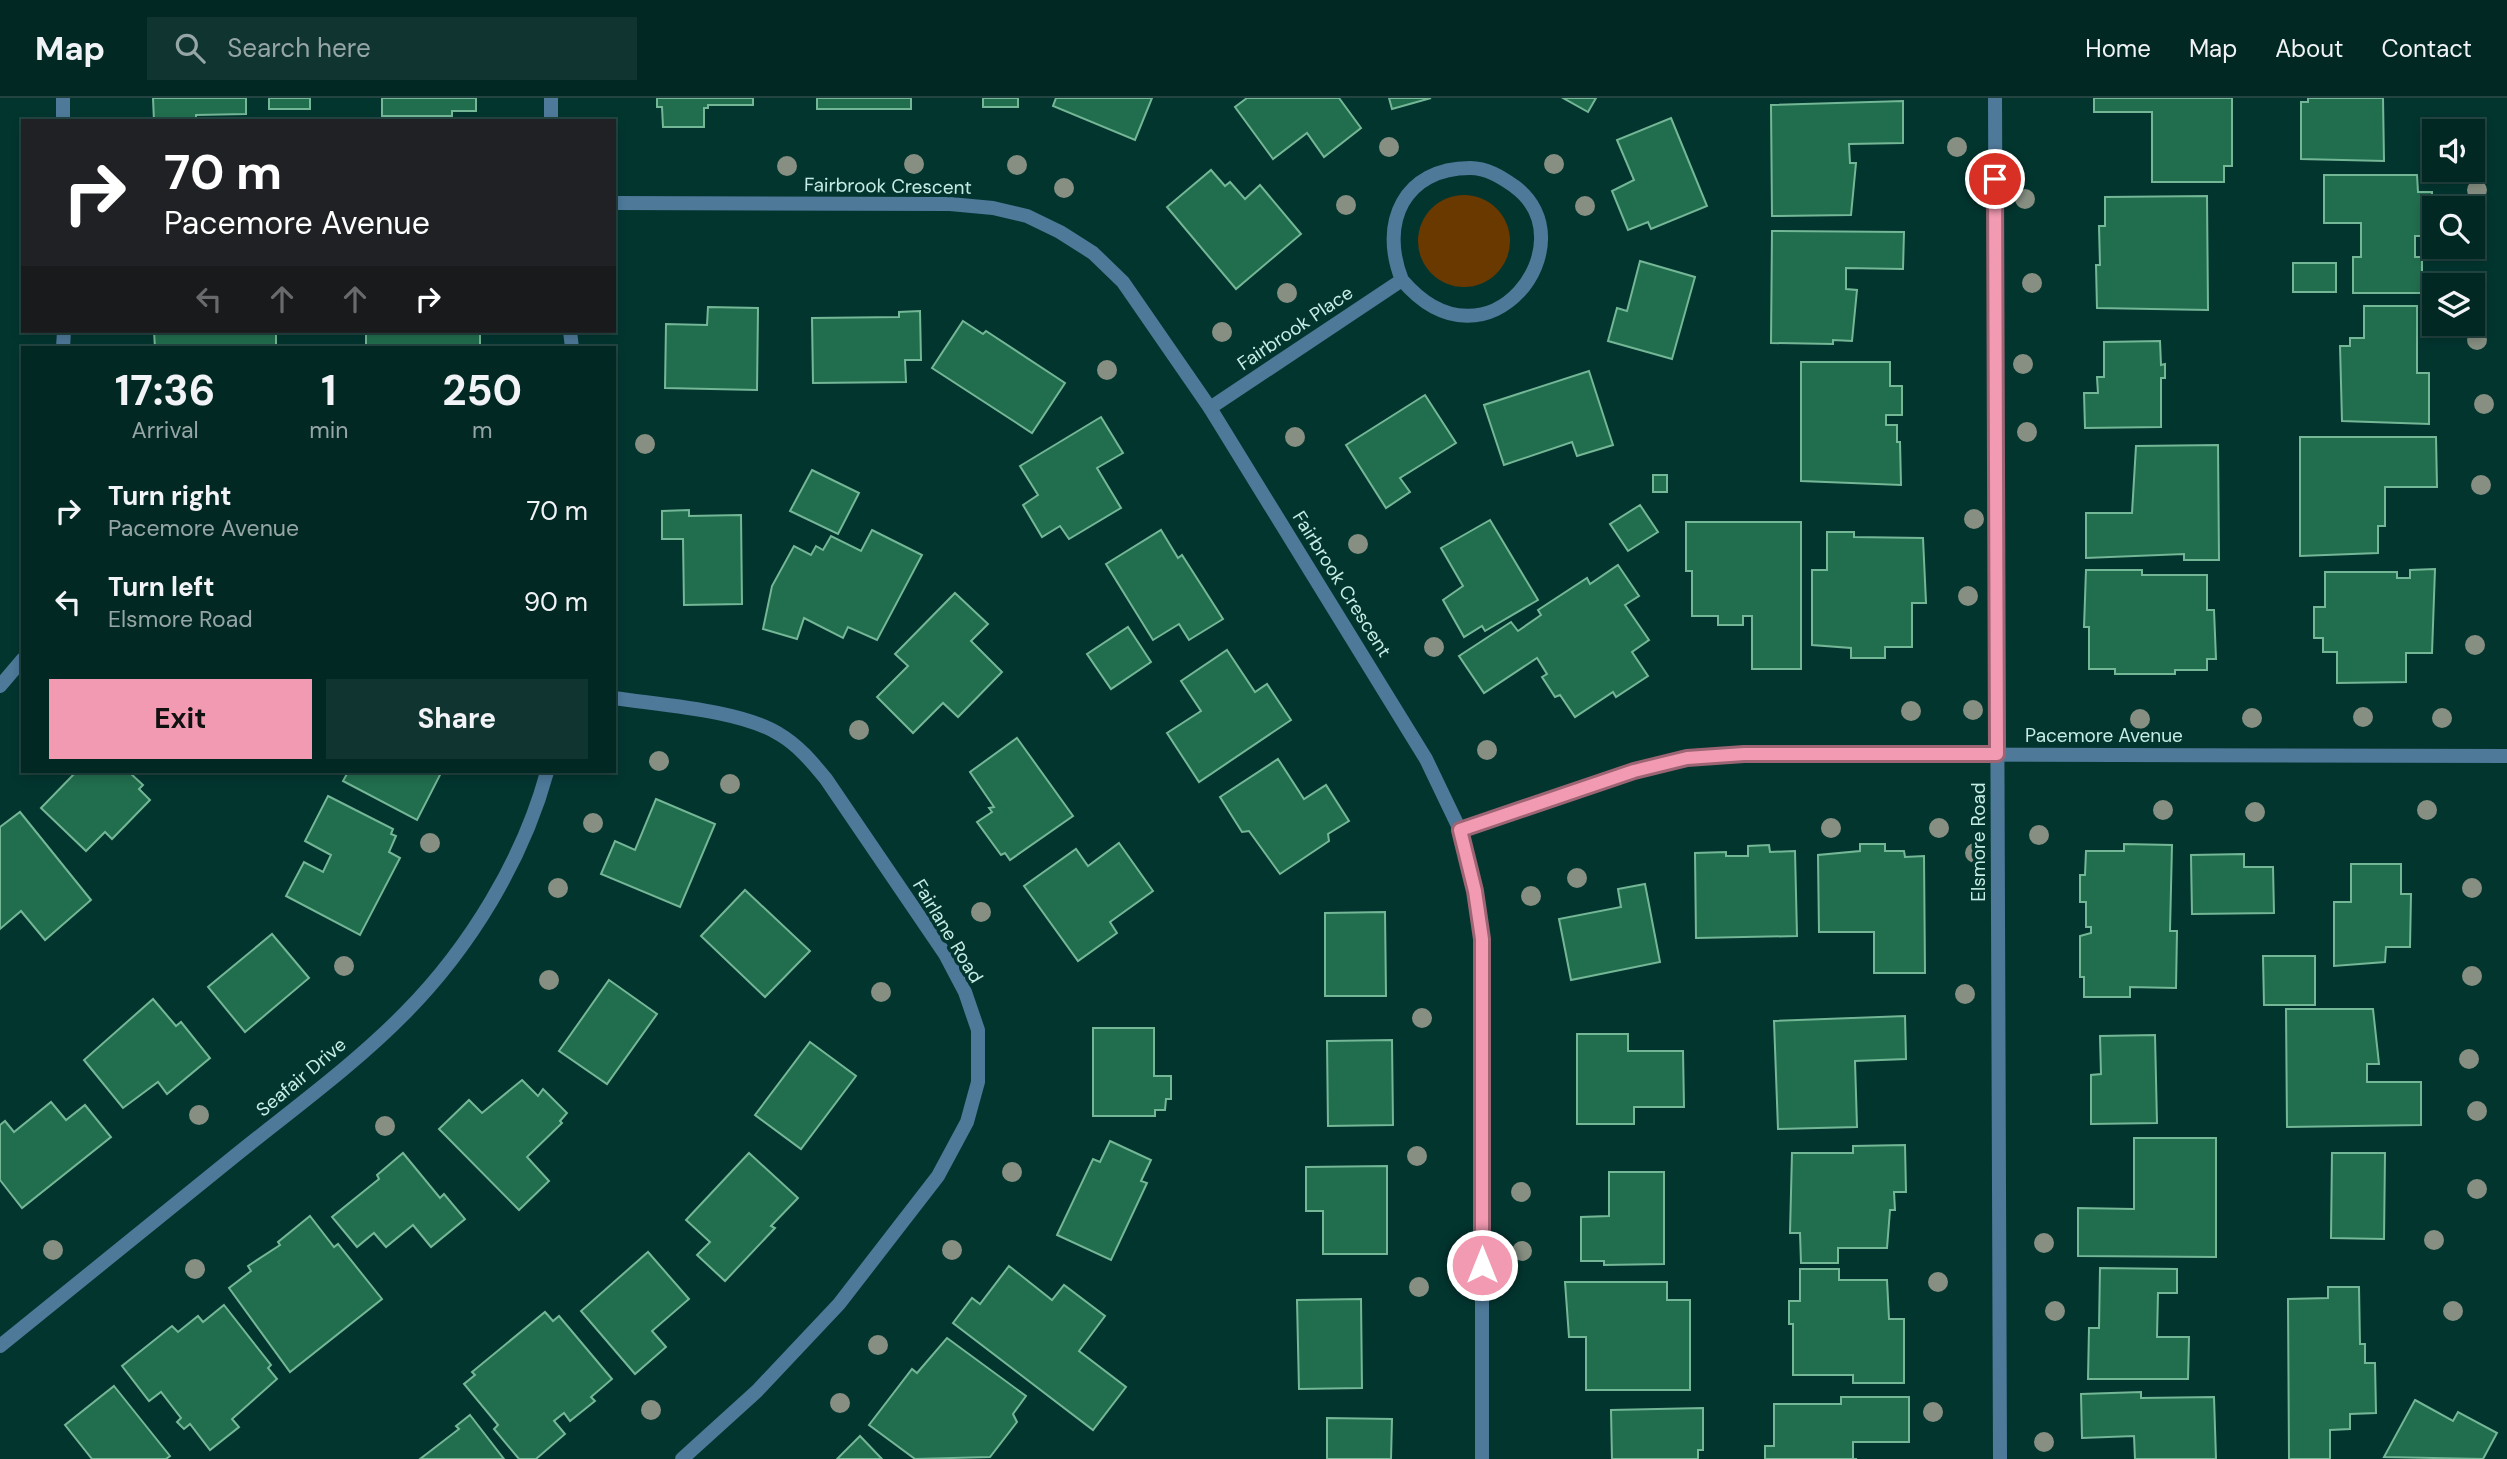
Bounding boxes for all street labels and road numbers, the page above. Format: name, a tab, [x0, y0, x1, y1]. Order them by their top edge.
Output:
street label: Fairbrook Crescent	[804, 172, 972, 200]
street label: Fairbrook Place	[1232, 280, 1358, 376]
street label: Fairbrook Crescent	[1287, 506, 1397, 662]
street label: Pacemore Avenue	[2025, 723, 2183, 748]
street label: Elsmore Road	[1966, 782, 1991, 902]
street label: Fairlane Road	[907, 874, 989, 988]
street label: Seafair Drive	[251, 1032, 351, 1122]

